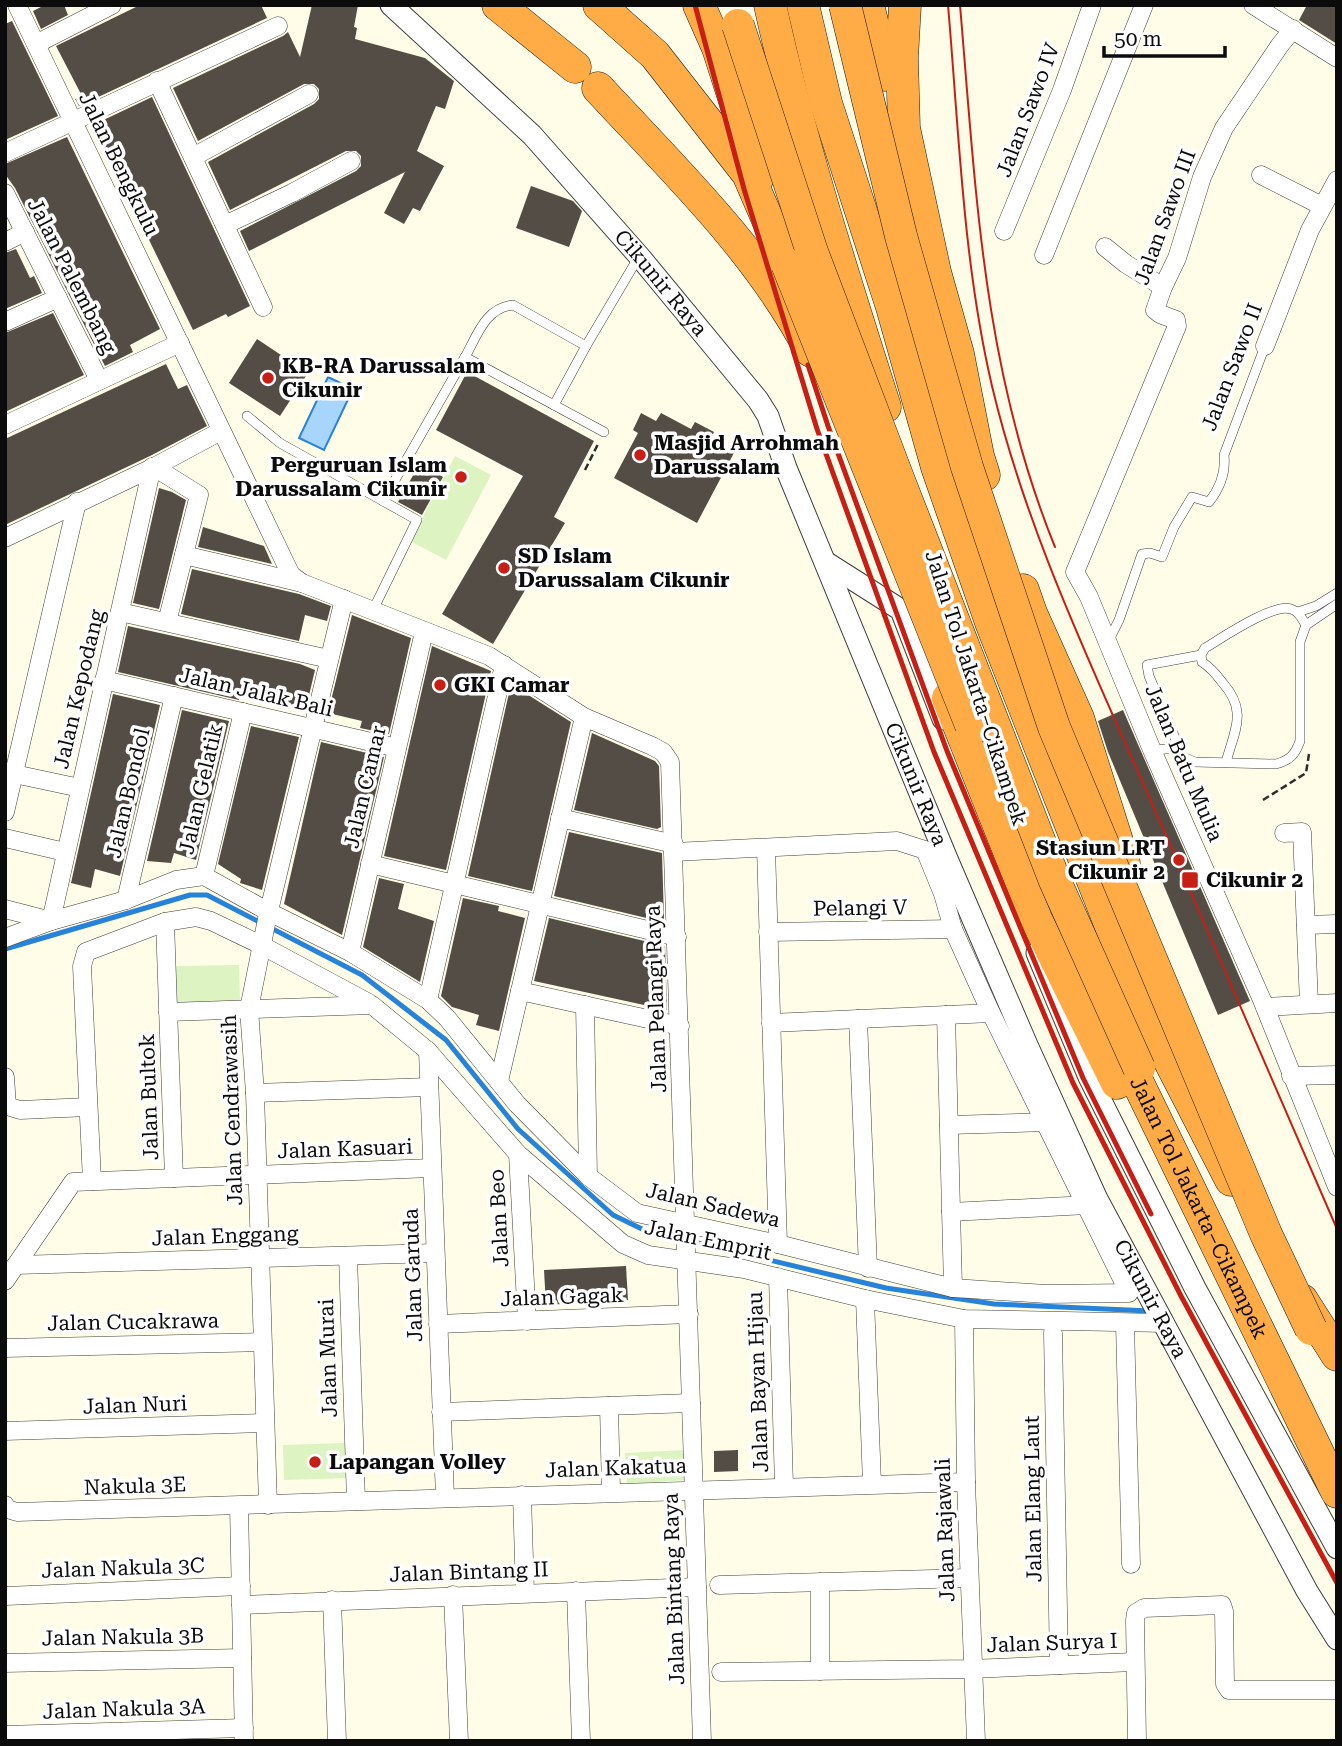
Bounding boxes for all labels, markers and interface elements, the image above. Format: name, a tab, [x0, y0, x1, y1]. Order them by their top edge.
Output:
scale bar	[1104, 14, 1225, 58]
text: 50 m	[1114, 27, 1162, 51]
street label: Jalan Sawo IV	[991, 39, 1065, 180]
street label: Jalan Bengkulu	[74, 88, 164, 240]
street label: Jalan Sawo III	[1129, 146, 1201, 288]
street label: Jalan Palembang	[23, 194, 121, 358]
street label: Cikunir Raya	[610, 225, 712, 341]
street label: Jalan Sawo II	[1197, 300, 1267, 434]
place label: KB-RA Darussalam Cikunir	[282, 354, 486, 402]
marker: KB-RA Darussalam Cikunir	[260, 370, 276, 386]
place label: Masjid Arrohmah Darussalam	[654, 431, 839, 479]
marker: Masjid Arrohmah Darussalam	[632, 447, 648, 463]
place label: Perguruan Islam Darussalam Cikunir	[235, 453, 447, 501]
marker: Perguruan Islam Darussalam Cikunir	[453, 469, 469, 485]
place label: SD Islam Darussalam Cikunir	[518, 544, 730, 592]
street label: Jalan Tol Jakarta–Cikampek	[920, 547, 1032, 829]
marker: SD Islam Darussalam Cikunir	[496, 560, 512, 576]
street label: Jalan Kepodang	[49, 607, 109, 771]
street label: Jalan Jalak Bali	[177, 663, 336, 721]
place label: GKI Camar	[454, 673, 570, 697]
marker: GKI Camar	[432, 677, 448, 693]
street label: Jalan Batu Mulia	[1140, 681, 1228, 846]
street label: Cikunir Raya	[880, 719, 952, 850]
street label: Jalan Gelatik	[174, 721, 228, 857]
street label: Jalan Camar	[339, 723, 391, 851]
street label: Jalan Bondol	[101, 725, 155, 860]
place label: Stasiun LRT Cikunir 2	[1036, 836, 1165, 884]
marker: Stasiun LRT Cikunir 2	[1171, 852, 1187, 868]
place label: Cikunir 2	[1206, 868, 1303, 892]
marker: Cikunir 2	[1180, 870, 1200, 890]
street label: Pelangi V	[813, 895, 908, 921]
street label: Jalan Pelangi Raya	[641, 904, 671, 1093]
street label: Jalan Cendrawasih	[217, 1014, 247, 1206]
street label: Jalan Bultok	[135, 1033, 163, 1161]
street label: Jalan Tol Jakarta–Cikampek	[1125, 1073, 1273, 1343]
street label: Jalan Kasuari	[277, 1135, 413, 1163]
street label: Jalan Beo	[484, 1168, 514, 1268]
street label: Jalan Sadewa	[644, 1178, 783, 1232]
street label: Jalan Garuda	[399, 1207, 427, 1342]
street label: Jalan Emprit	[642, 1215, 774, 1265]
street label: Jalan Enggang	[151, 1221, 299, 1251]
street label: Cikunir Raya	[1109, 1236, 1192, 1363]
street label: Jalan Gagak	[500, 1283, 624, 1311]
street label: Jalan Bayan Hijau	[743, 1291, 773, 1473]
street label: Jalan Murai	[314, 1298, 342, 1418]
street label: Jalan Cucakrawa	[47, 1308, 220, 1335]
street label: Jalan Nuri	[82, 1391, 188, 1419]
street label: Jalan Elang Laut	[1020, 1415, 1046, 1583]
place label: Lapangan Volley	[329, 1450, 506, 1474]
marker: Lapangan Volley	[307, 1454, 323, 1470]
street label: Jalan Kakatua	[545, 1454, 688, 1482]
street label: Jalan Rajawali	[930, 1457, 960, 1602]
street label: Nakula 3E	[83, 1472, 187, 1500]
street label: Jalan Bintang Raya	[659, 1492, 689, 1685]
street label: Jalan Nakula 3C	[41, 1553, 205, 1583]
street label: Jalan Bintang II	[389, 1557, 549, 1587]
street label: Jalan Nakula 3B	[42, 1624, 204, 1650]
street label: Jalan Surya I	[986, 1629, 1118, 1657]
street label: Jalan Nakula 3A	[42, 1694, 206, 1724]

